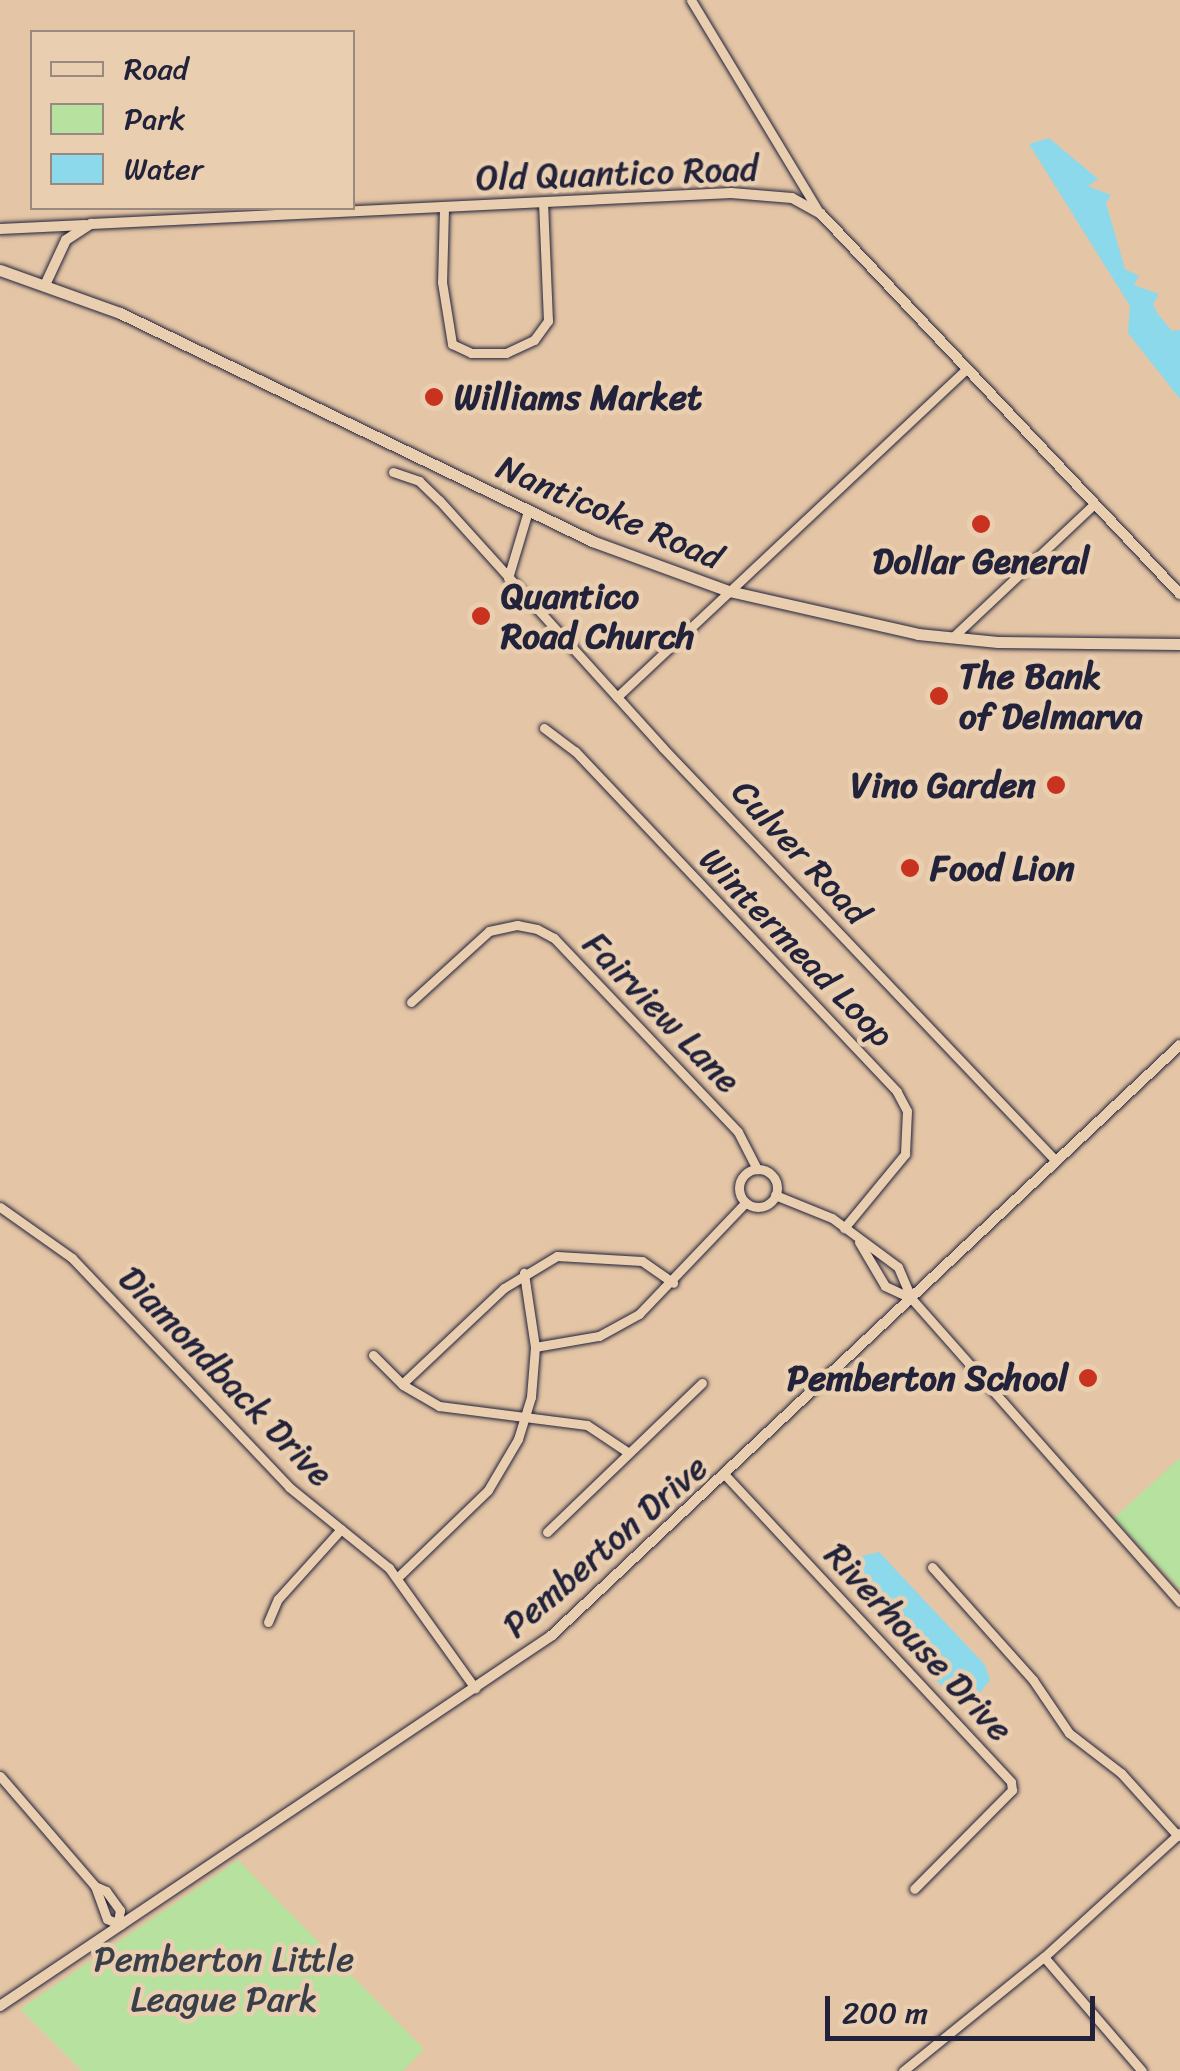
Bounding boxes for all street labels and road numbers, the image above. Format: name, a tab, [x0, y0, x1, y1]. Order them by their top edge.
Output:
street label: Old Quantico Road	[475, 147, 759, 199]
street label: Nanticoke Road	[491, 446, 729, 578]
street label: Culver Road	[723, 771, 879, 933]
street label: Wintermead Loop	[691, 838, 903, 1056]
street label: Fairview Lane	[574, 922, 750, 1102]
street label: Diamondback Drive	[110, 1257, 342, 1495]
street label: Pemberton Drive	[494, 1446, 716, 1646]
street label: Riverhouse Drive	[816, 1534, 1022, 1750]

